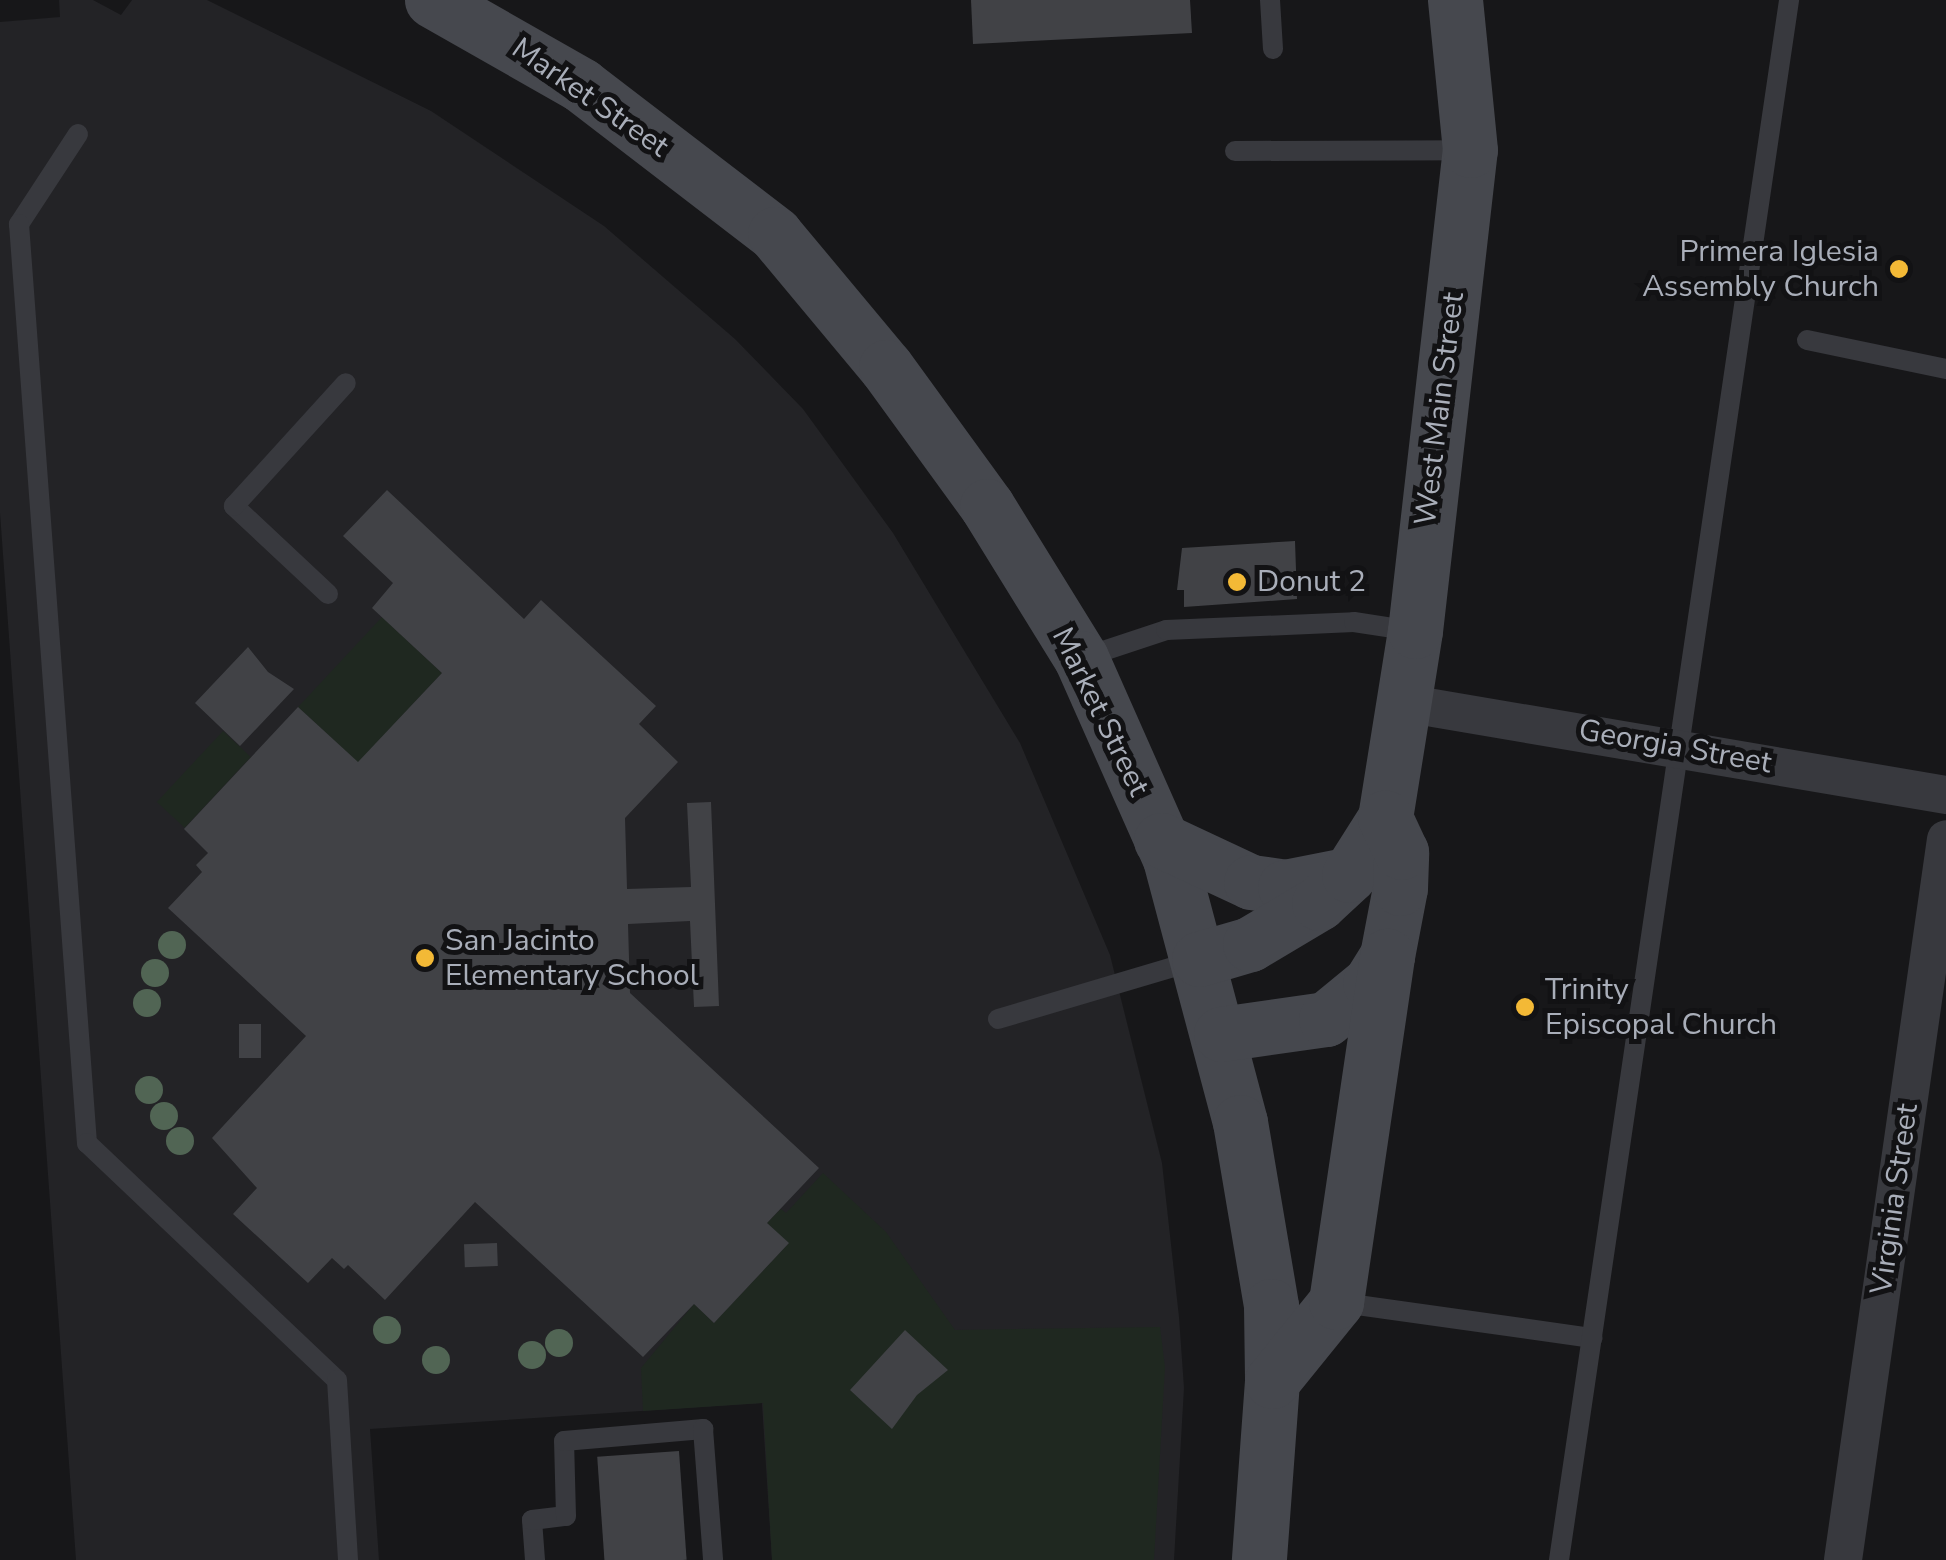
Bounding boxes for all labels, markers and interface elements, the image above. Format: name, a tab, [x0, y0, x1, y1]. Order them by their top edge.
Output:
street label: Market Street	[505, 31, 675, 165]
place label: Primera Iglesia Assembly Church	[1642, 234, 1879, 304]
marker: Primera Iglesia Assembly Church	[1888, 258, 1910, 280]
street label: West Main Street	[1408, 290, 1472, 528]
place label: Donut 2	[1257, 564, 1366, 600]
marker: Donut 2	[1226, 571, 1248, 593]
street label: Market Street	[1044, 622, 1156, 802]
street label: Georgia Street	[1576, 712, 1774, 782]
place label: San Jacinto Elementary School	[445, 923, 699, 994]
marker: San Jacinto Elementary School	[414, 947, 436, 969]
place label: Trinity Episcopal Church	[1545, 972, 1777, 1042]
marker: Trinity Episcopal Church	[1514, 996, 1536, 1018]
street label: Virginia Street	[1864, 1101, 1926, 1297]

